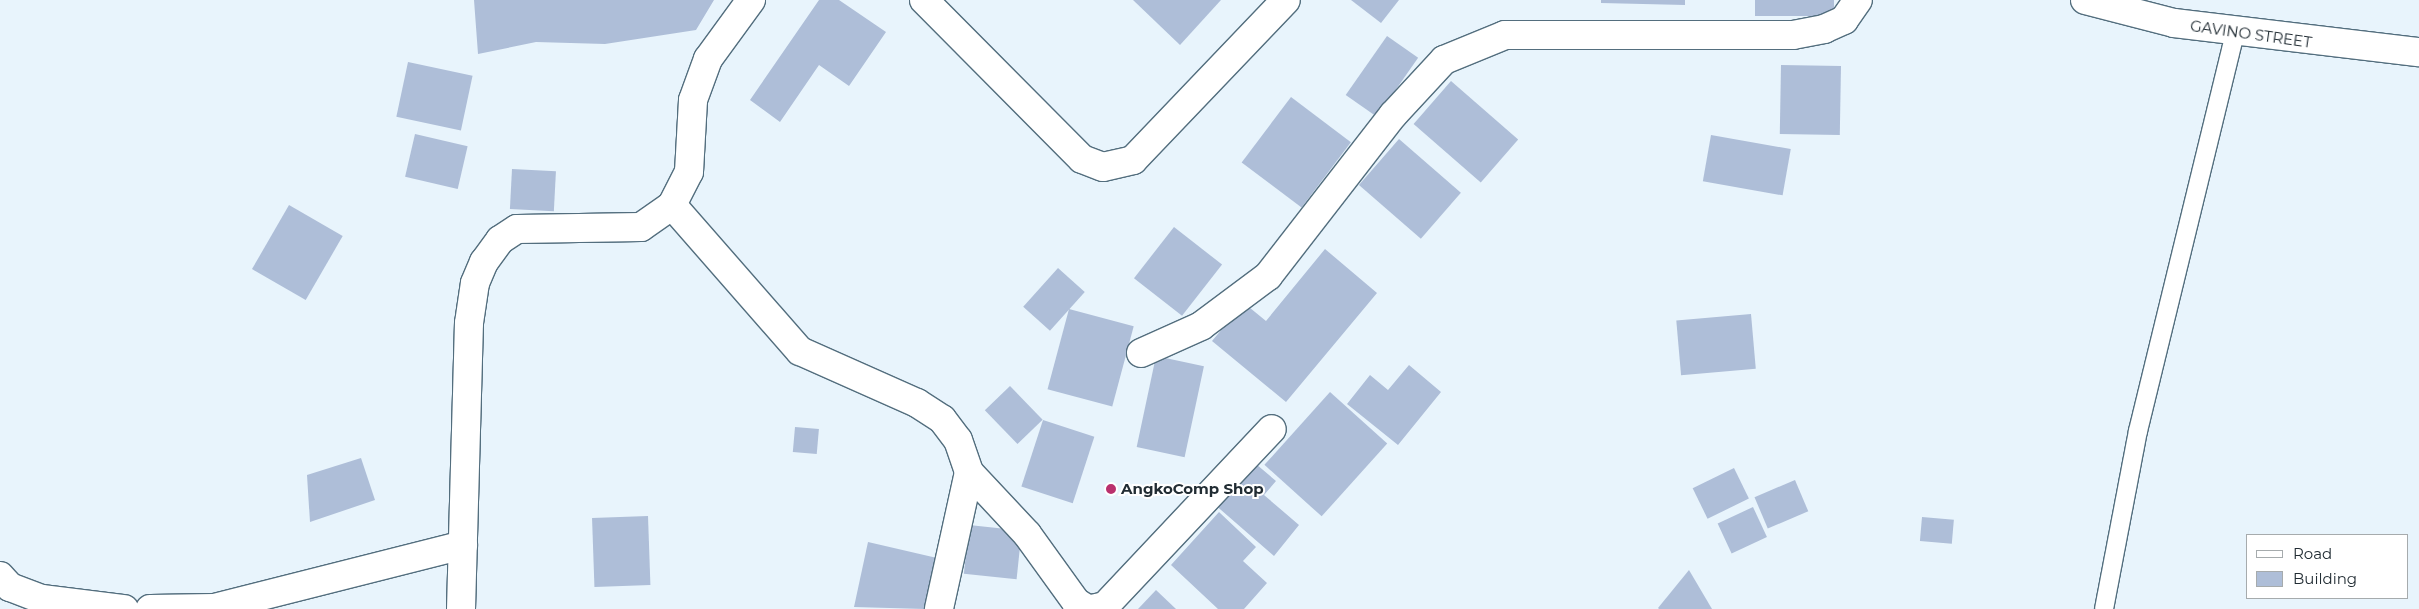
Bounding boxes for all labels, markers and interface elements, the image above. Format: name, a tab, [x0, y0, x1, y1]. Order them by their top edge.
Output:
street label: GAVINO STREET	[2189, 17, 2313, 51]
place label: AngkoComp Shop	[1121, 480, 1264, 498]
marker: AngkoComp Shop	[1105, 483, 1117, 495]
legend	[2246, 534, 2409, 599]
text: Road	[2293, 544, 2332, 563]
text: Building	[2293, 569, 2357, 588]

